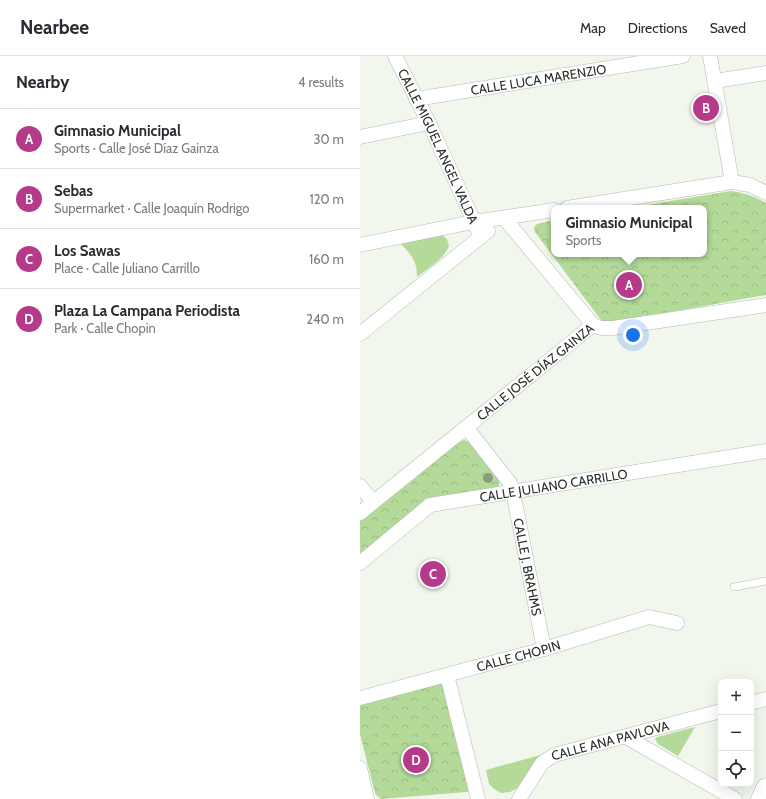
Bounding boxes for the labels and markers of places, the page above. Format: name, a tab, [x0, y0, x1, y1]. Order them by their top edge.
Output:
pin: B	[693, 93, 719, 123]
pin: A	[616, 270, 642, 300]
pin: C	[420, 559, 446, 589]
pin: D	[403, 745, 429, 775]

